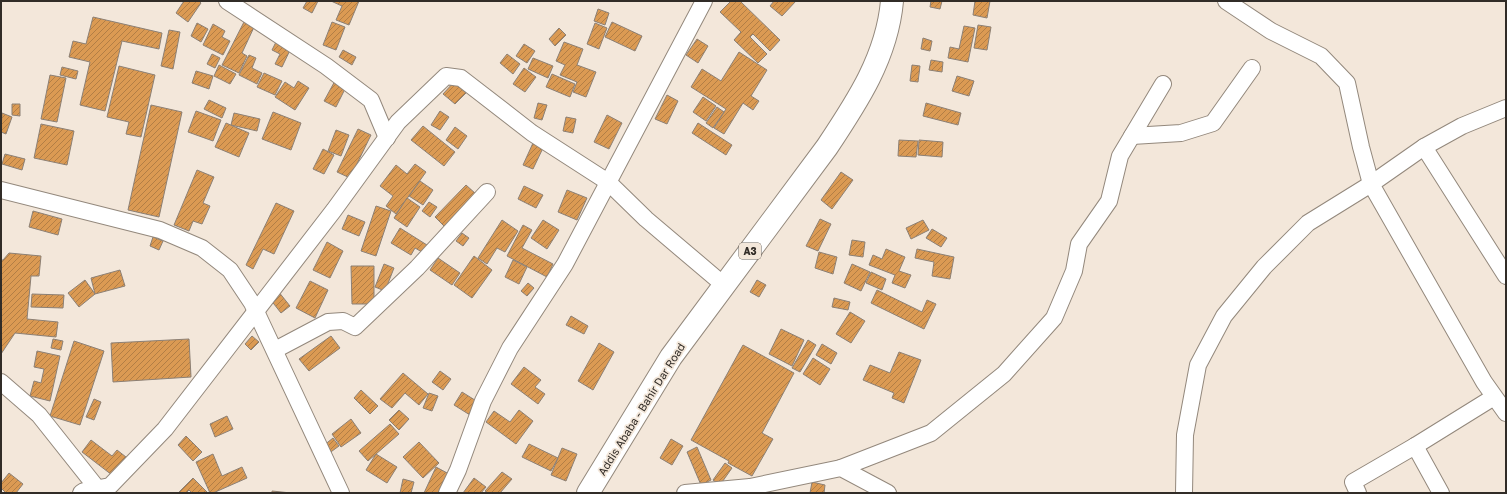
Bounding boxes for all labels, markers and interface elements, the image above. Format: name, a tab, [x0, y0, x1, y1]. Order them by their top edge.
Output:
road number: A3	[739, 243, 761, 259]
street label: Addis Ababa - Bahir Dar Road	[595, 340, 687, 478]

